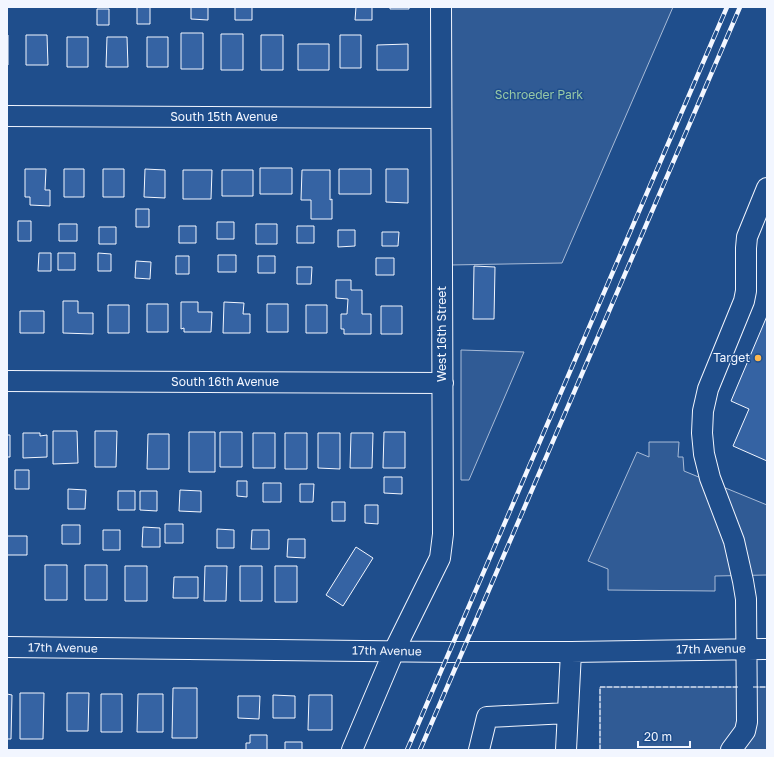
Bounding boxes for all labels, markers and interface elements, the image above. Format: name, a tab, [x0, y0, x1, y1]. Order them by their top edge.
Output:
park label: Schroeder Park	[495, 87, 583, 102]
street label: South 15th Avenue	[170, 109, 278, 124]
street label: West 16th Street	[434, 286, 449, 382]
place label: Target	[713, 350, 750, 365]
marker: Target	[753, 353, 763, 363]
street label: South 16th Avenue	[171, 374, 279, 389]
street label: 17th Avenue	[28, 639, 98, 656]
street label: 17th Avenue	[676, 640, 746, 657]
street label: 17th Avenue	[352, 642, 422, 659]
scale bar	[638, 723, 690, 749]
text: 20 m	[644, 729, 672, 744]

